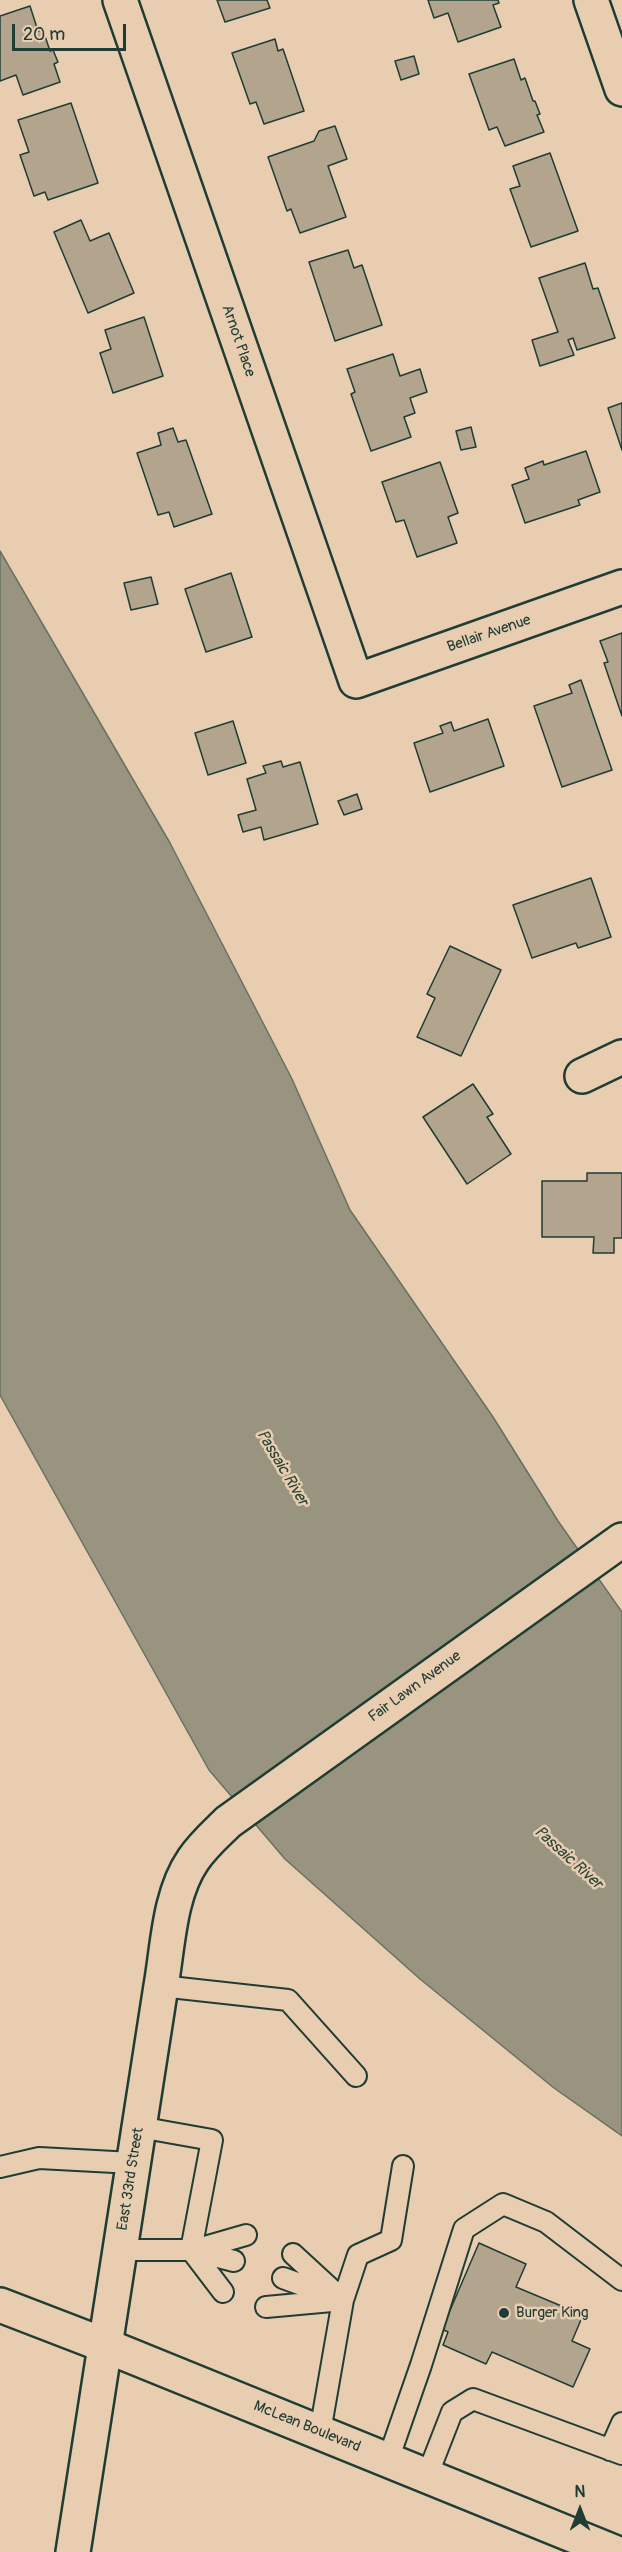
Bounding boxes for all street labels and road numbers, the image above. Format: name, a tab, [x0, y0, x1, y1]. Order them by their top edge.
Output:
street label: Arnot Place	[217, 303, 259, 379]
street label: Bellair Avenue	[445, 611, 533, 657]
street label: Fair Lawn Avenue	[365, 1647, 465, 1727]
street label: East 33rd Street	[114, 2126, 148, 2232]
street label: McLean Boulevard	[251, 2397, 363, 2457]

